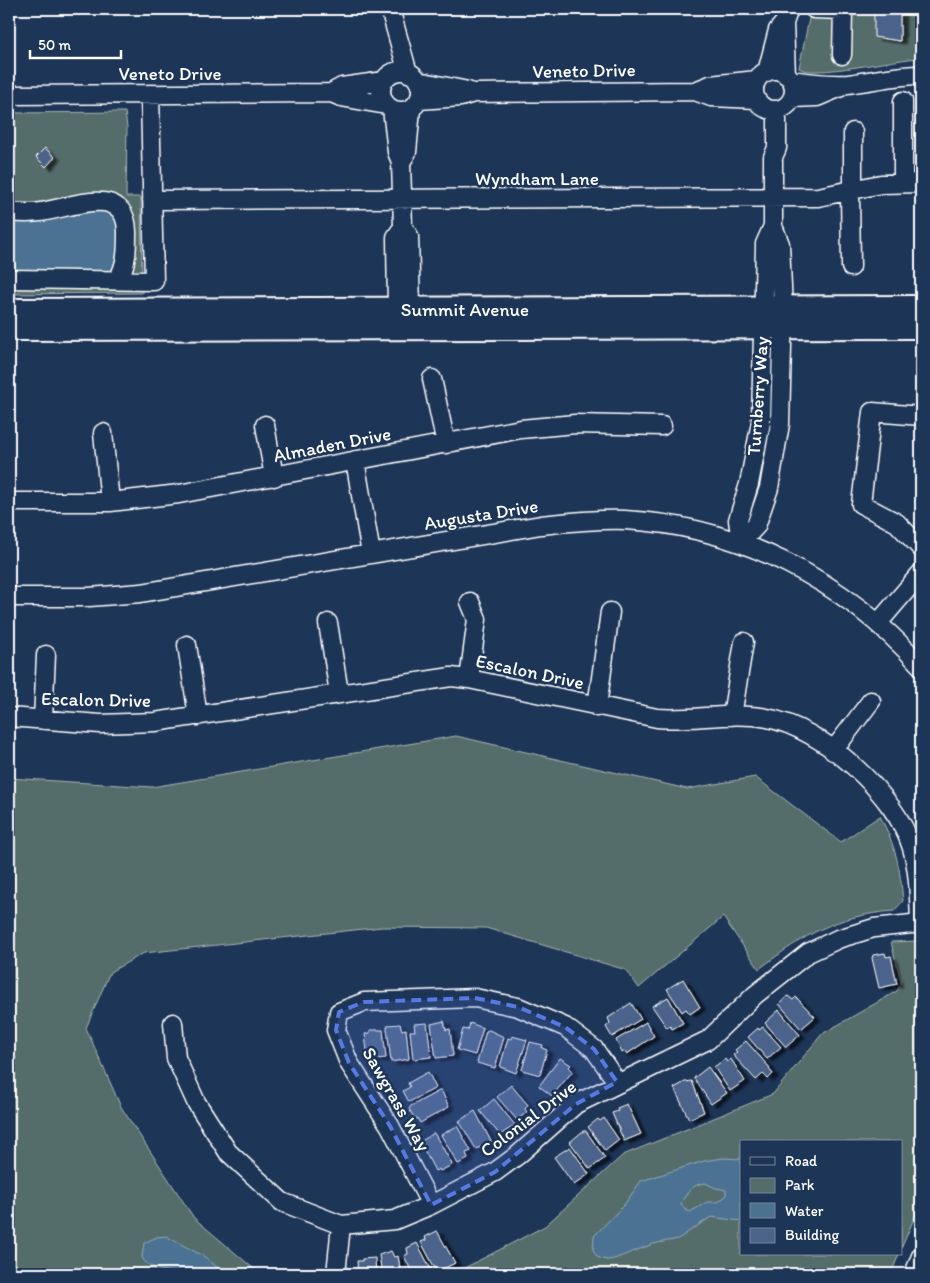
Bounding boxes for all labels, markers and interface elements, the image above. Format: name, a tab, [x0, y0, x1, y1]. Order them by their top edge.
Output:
scale bar	[30, 28, 121, 60]
text: 50 m	[38, 36, 71, 54]
street label: Veneto Drive	[532, 58, 636, 83]
street label: Veneto Drive	[118, 62, 222, 85]
street label: Wyndham Lane	[475, 167, 599, 190]
street label: Summit Avenue	[401, 298, 529, 321]
street label: Turnberry Way	[742, 336, 773, 456]
street label: Almaden Drive	[271, 422, 393, 467]
street label: Augusta Drive	[422, 494, 540, 535]
street label: Escalon Drive	[474, 649, 586, 694]
street label: Escalon Drive	[41, 687, 151, 712]
street label: Sawgrass Way	[358, 1043, 436, 1155]
street label: Colonial Drive	[476, 1075, 581, 1162]
legend	[740, 1140, 902, 1256]
text: Road	[785, 1152, 818, 1170]
text: Park	[785, 1176, 815, 1194]
text: Water	[785, 1202, 824, 1220]
text: Building	[785, 1226, 839, 1244]

